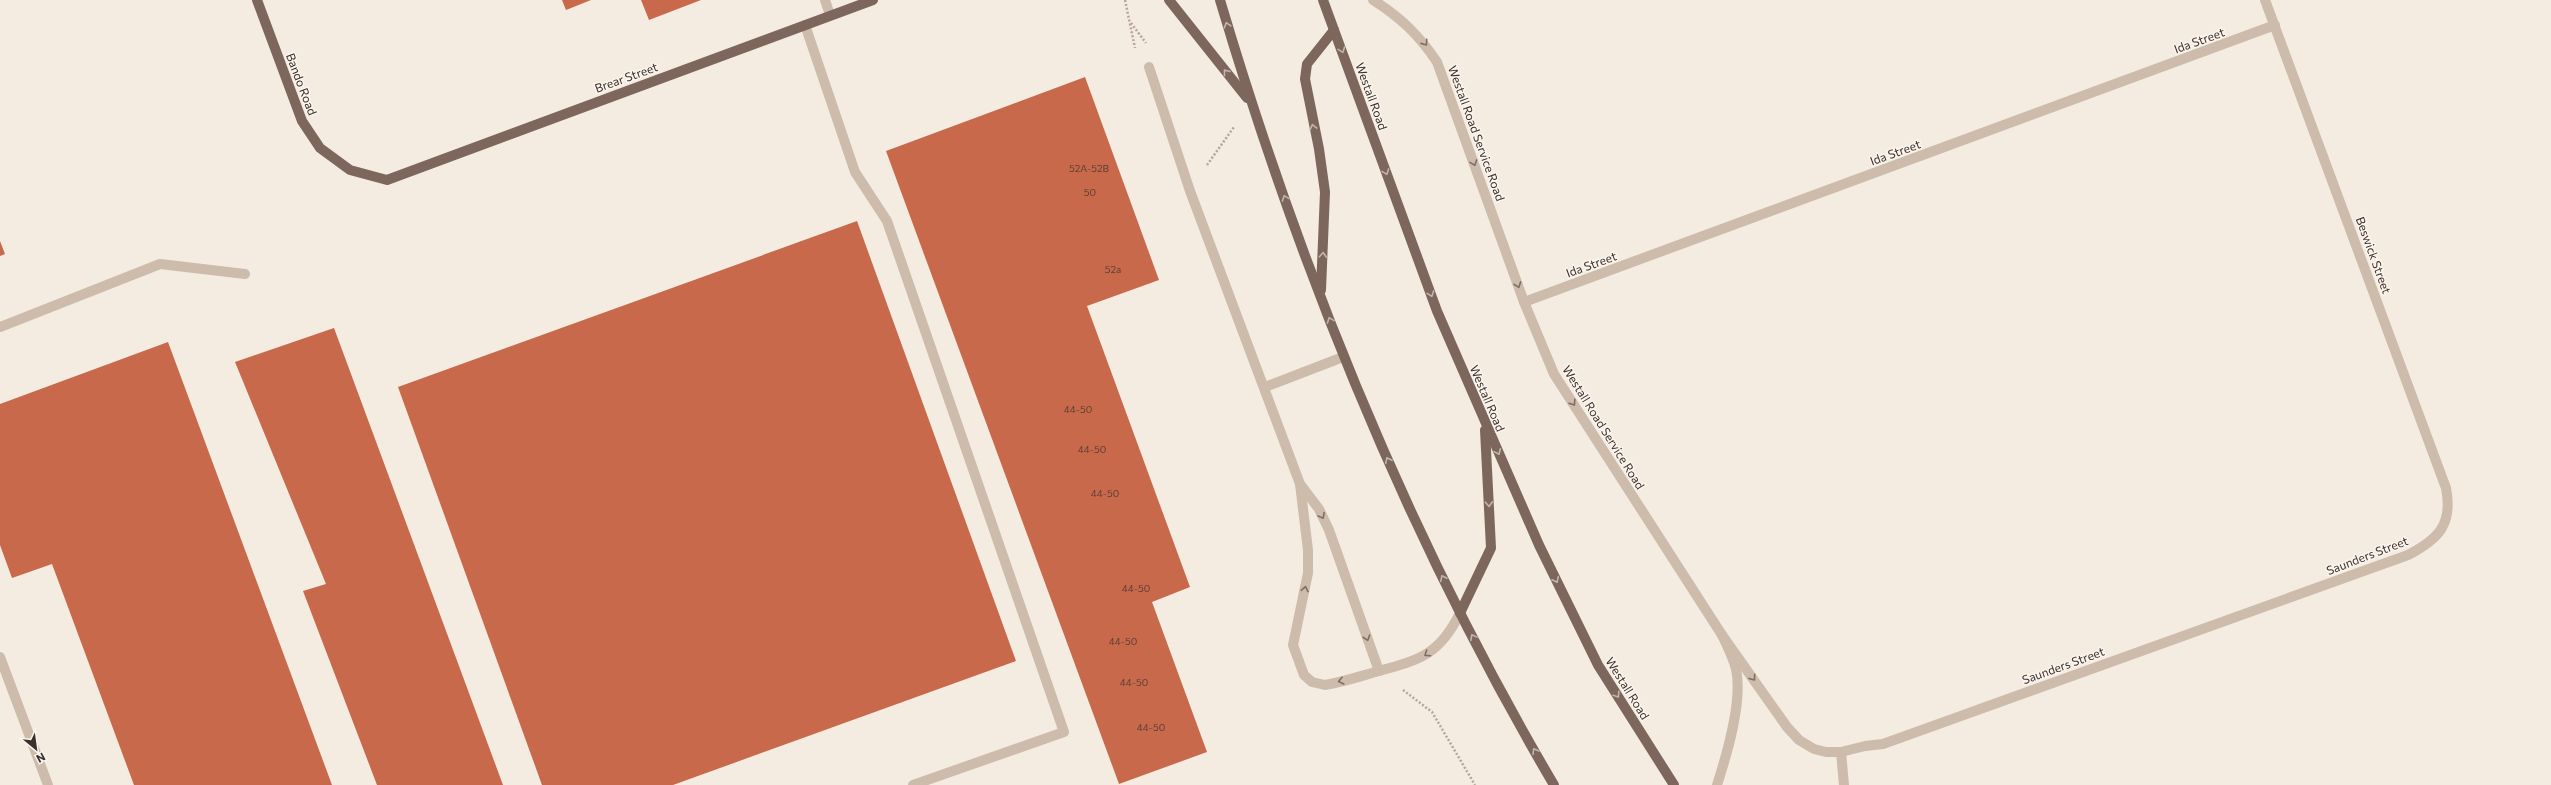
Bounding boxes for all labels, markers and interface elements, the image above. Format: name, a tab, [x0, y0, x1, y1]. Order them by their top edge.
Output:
one-way arrow	[1223, 22, 1232, 29]
street label: Ida Street	[2172, 24, 2226, 56]
one-way arrow	[1420, 39, 1428, 46]
one-way arrow	[1337, 46, 1345, 53]
street label: Bando Road	[284, 51, 320, 117]
street label: Brear Street	[593, 59, 659, 95]
street label: Westall Road	[1353, 60, 1391, 132]
street label: Westall Road Service Road	[1446, 63, 1508, 203]
one-way arrow	[1224, 69, 1231, 76]
one-way arrow	[1310, 123, 1318, 130]
street label: Ida Street	[1868, 136, 1922, 168]
one-way arrow	[1469, 159, 1478, 166]
house number: 52A-52B	[1069, 162, 1110, 174]
one-way arrow	[1382, 168, 1390, 175]
house number: 50	[1084, 186, 1096, 198]
one-way arrow	[1282, 195, 1290, 202]
street label: Beswick Street	[2354, 215, 2394, 295]
street label: Ida Street	[1564, 248, 1618, 280]
one-way arrow	[1319, 252, 1327, 258]
house number: 52a	[1105, 263, 1121, 275]
one-way arrow	[1513, 282, 1522, 289]
one-way arrow	[1426, 290, 1435, 297]
one-way arrow	[1326, 317, 1335, 324]
street label: Westall Road	[1468, 363, 1508, 433]
street label: Westall Road Service Road	[1560, 363, 1648, 491]
one-way arrow	[1568, 399, 1575, 406]
house number: 44-50	[1064, 403, 1092, 415]
house number: 44-50	[1078, 443, 1106, 455]
one-way arrow	[1493, 449, 1501, 456]
one-way arrow	[1385, 457, 1393, 465]
house number: 44-50	[1091, 487, 1119, 499]
one-way arrow	[1485, 501, 1494, 507]
one-way arrow	[1318, 512, 1325, 519]
street label: Saunders Street	[2324, 533, 2410, 577]
one-way arrow	[1440, 575, 1448, 582]
one-way arrow	[1551, 576, 1559, 584]
house number: 44-50	[1122, 582, 1150, 594]
one-way arrow	[1301, 586, 1309, 592]
one-way arrow	[1362, 634, 1371, 641]
one-way arrow	[1470, 634, 1477, 641]
house number: 44-50	[1109, 635, 1137, 647]
street label: Saunders Street	[2020, 644, 2106, 686]
one-way arrow	[1425, 649, 1432, 656]
street label: Westall Road	[1603, 654, 1653, 722]
one-way arrow	[1748, 673, 1755, 680]
house number: 44-50	[1120, 676, 1148, 688]
one-way arrow	[1338, 677, 1344, 685]
one-way arrow	[1612, 691, 1620, 698]
house number: 44-50	[1137, 721, 1165, 733]
north arrow	[16, 729, 56, 769]
one-way arrow	[1532, 748, 1539, 755]
text: N	[34, 750, 48, 766]

